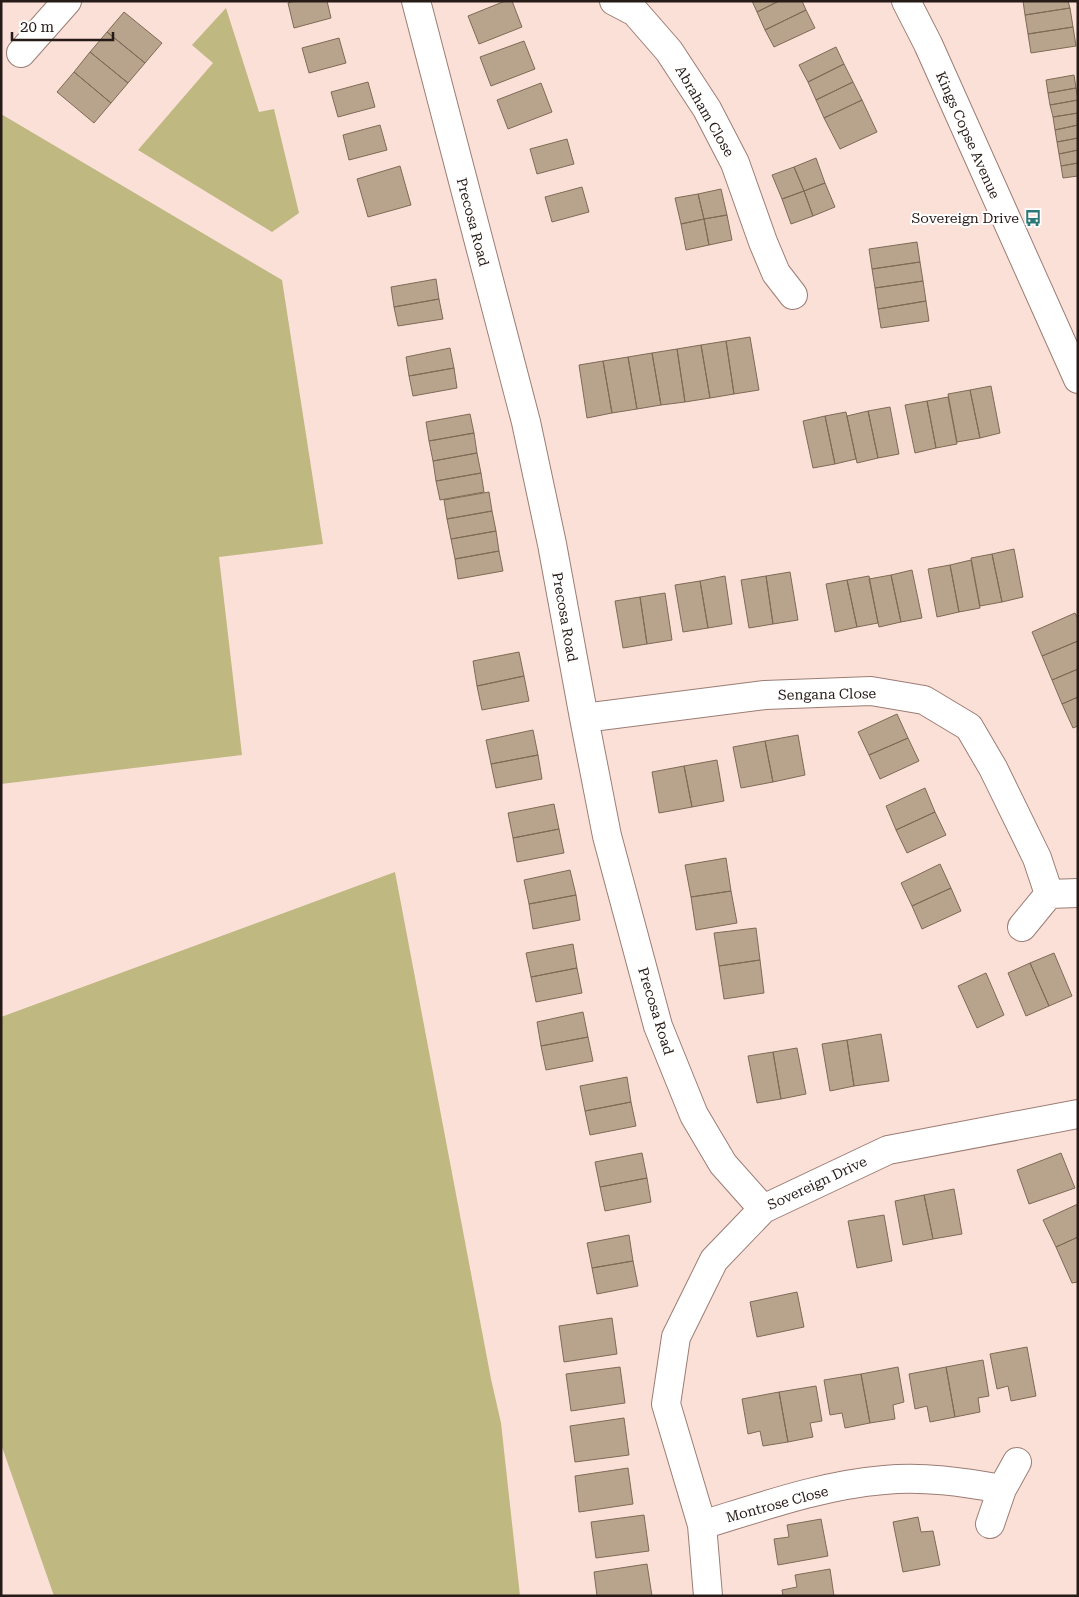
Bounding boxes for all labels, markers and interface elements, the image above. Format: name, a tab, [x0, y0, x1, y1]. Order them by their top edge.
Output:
scale bar	[12, 10, 114, 42]
text: 20 m	[20, 18, 55, 36]
street label: Abraham Close	[672, 63, 738, 160]
street label: Kings Copse Avenue	[933, 69, 1003, 201]
street label: Precosa Road	[454, 176, 493, 268]
bus stop icon: Sovereign Drive	[1023, 208, 1043, 228]
place label: Sovereign Drive	[911, 210, 1019, 226]
street label: Precosa Road	[549, 571, 581, 663]
street label: Sengana Close	[778, 685, 877, 703]
street label: Precosa Road	[635, 965, 677, 1057]
street label: Sovereign Drive	[765, 1153, 869, 1213]
street label: Montrose Close	[724, 1483, 830, 1525]

